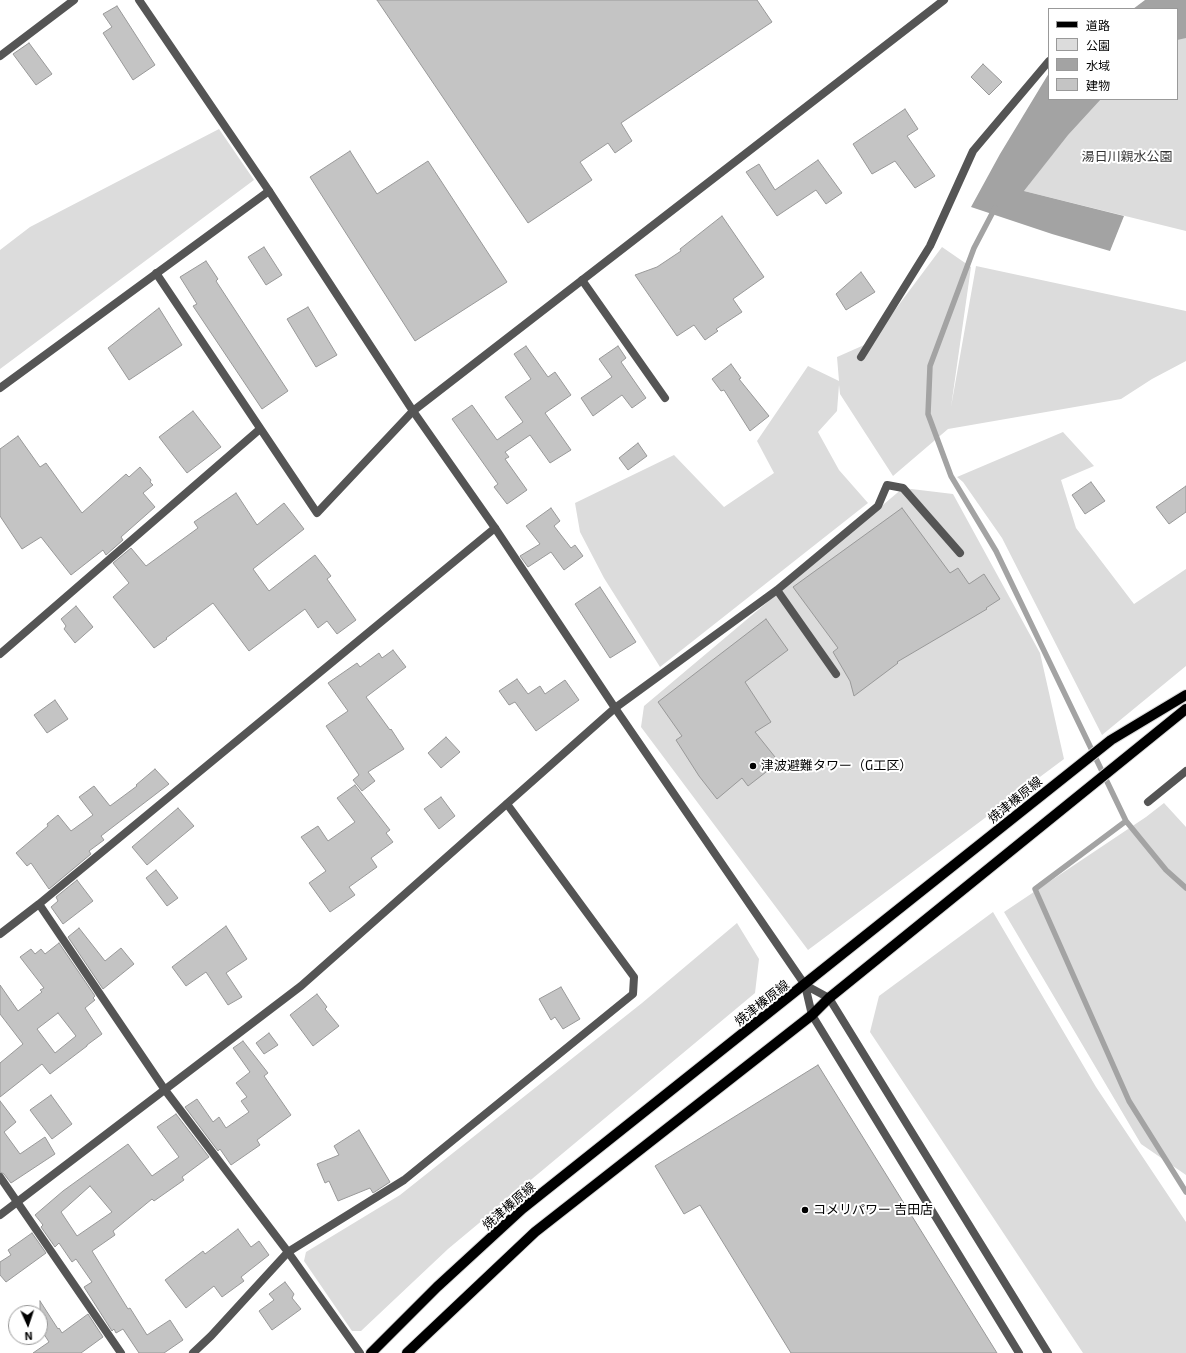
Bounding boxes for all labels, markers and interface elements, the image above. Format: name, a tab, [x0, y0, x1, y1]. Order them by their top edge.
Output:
legend	[1048, 8, 1178, 100]
text: 道路	[1086, 18, 1110, 32]
text: 公園	[1086, 38, 1110, 52]
text: 水域	[1086, 58, 1110, 72]
text: 建物	[1086, 78, 1110, 92]
park label: 湯日川親水公園	[1082, 149, 1172, 165]
place label: 津波避難タワー（G工区）	[761, 758, 912, 774]
marker: 津波避難タワー（G工区）	[748, 761, 758, 771]
street label: 焼津榛原線	[985, 773, 1045, 827]
street label: 焼津榛原線	[732, 977, 792, 1029]
street label: 焼津榛原線	[479, 1179, 539, 1233]
place label: コメリパワー 吉田店	[813, 1202, 933, 1218]
marker: コメリパワー 吉田店	[800, 1205, 810, 1215]
north arrow	[8, 1305, 48, 1345]
text: N	[24, 1330, 33, 1343]

